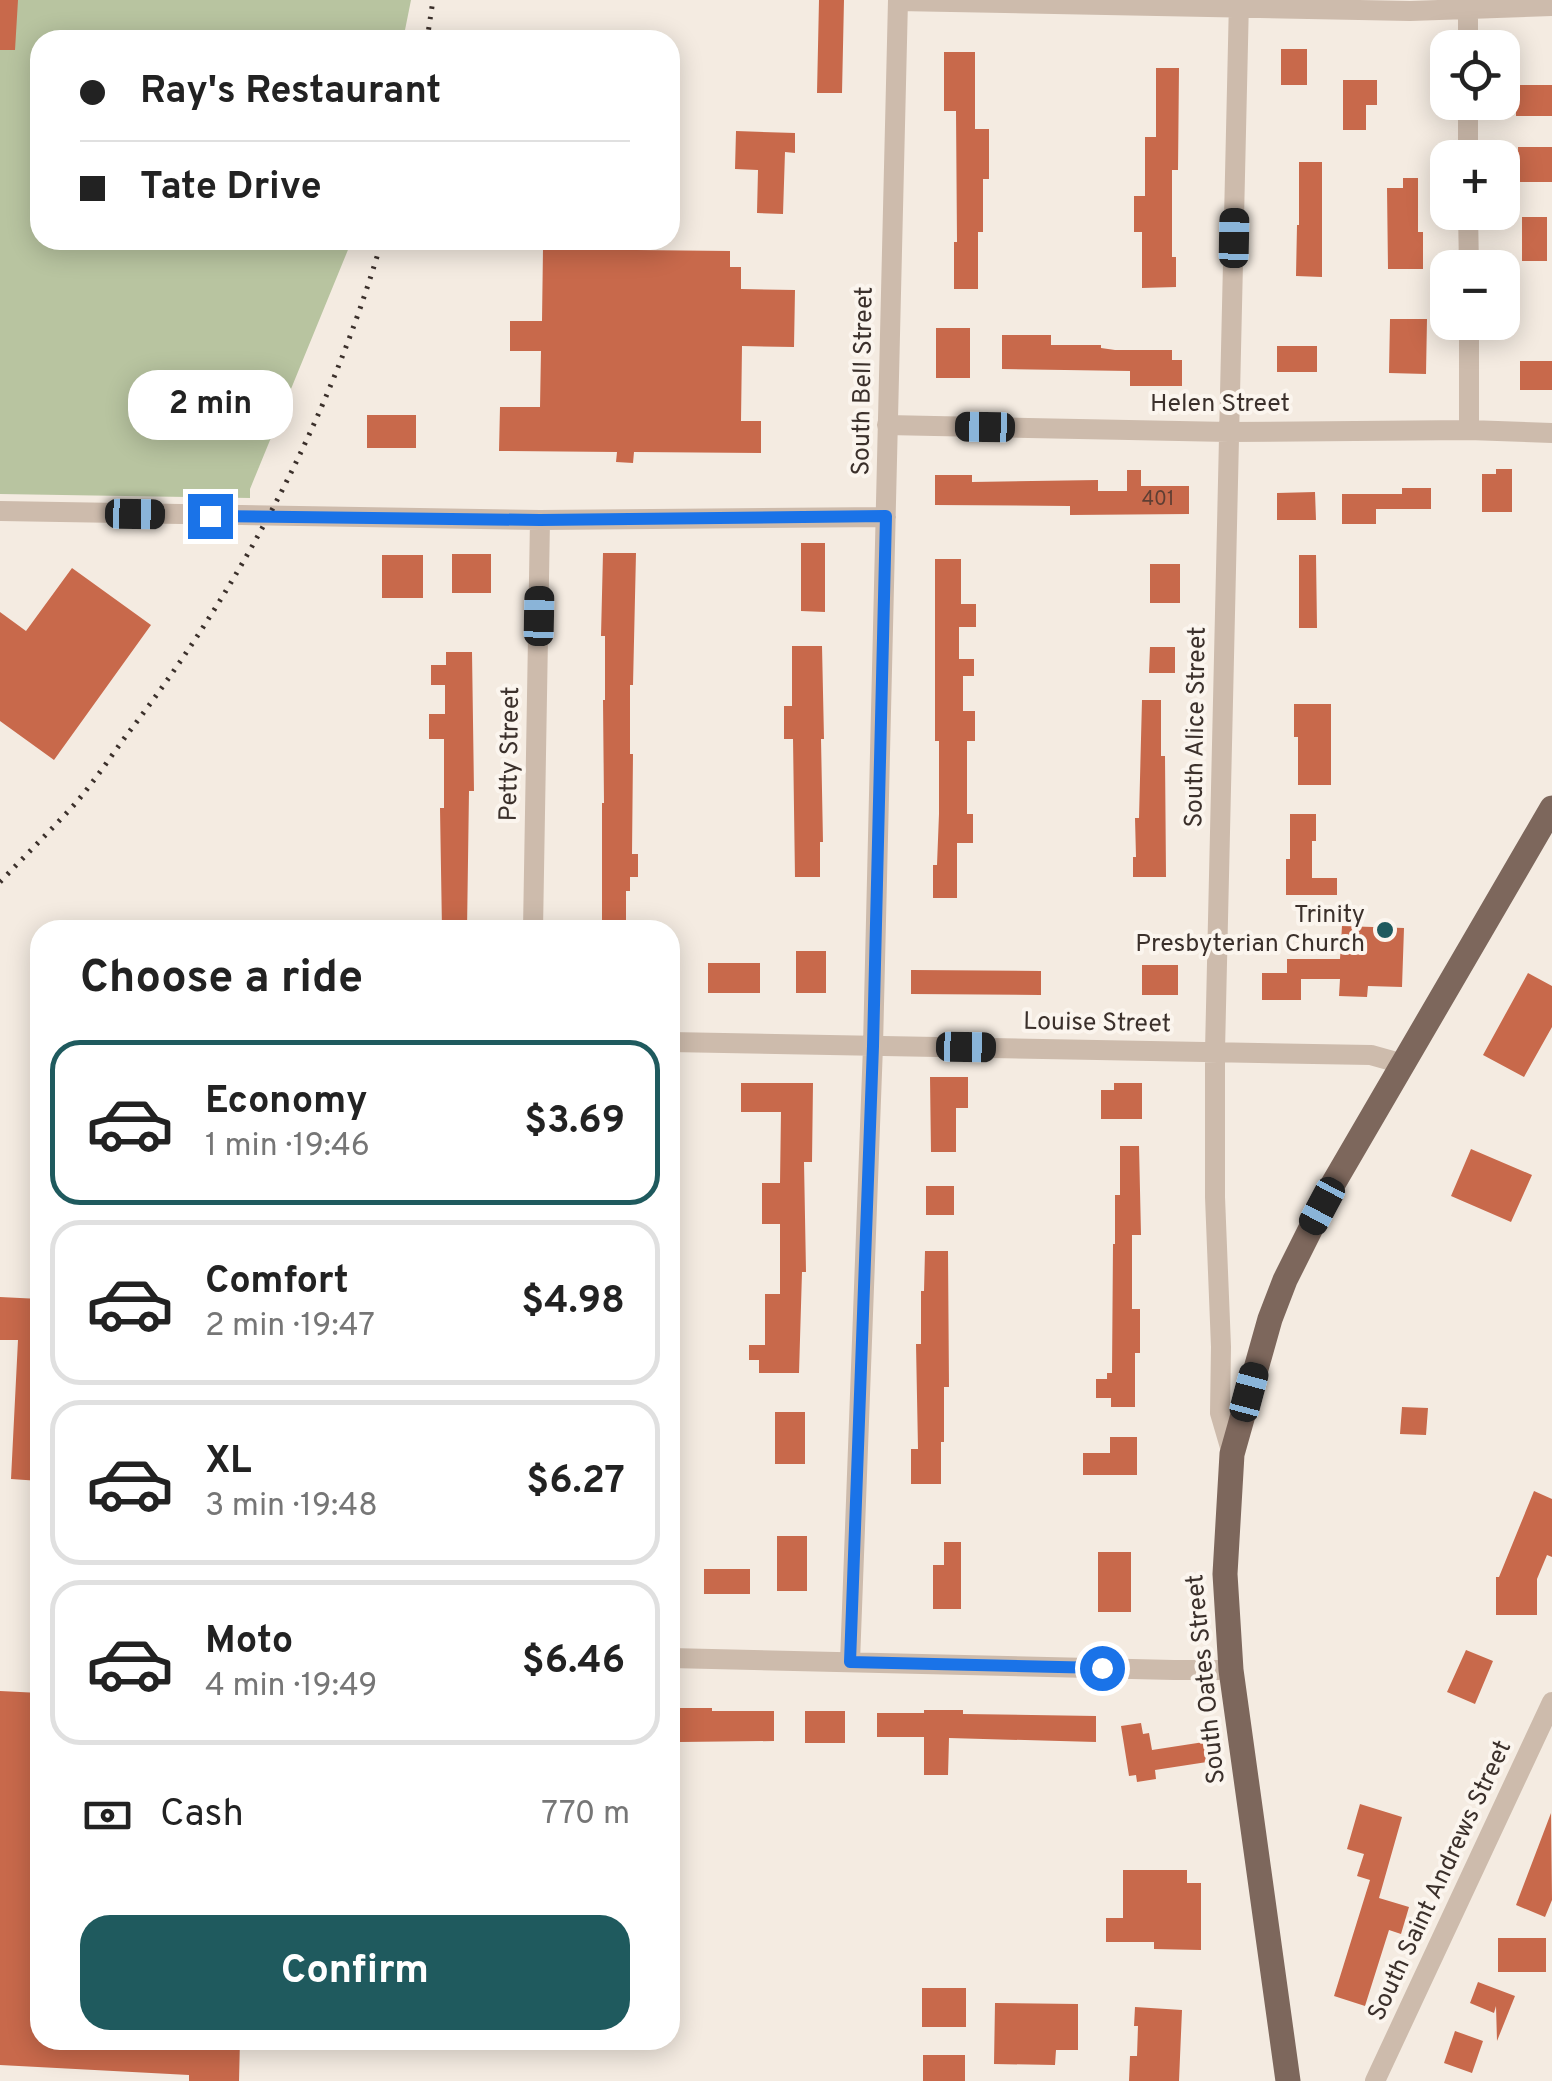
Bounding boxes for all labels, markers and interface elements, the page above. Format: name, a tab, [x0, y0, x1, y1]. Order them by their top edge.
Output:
map controls	[1430, 30, 1520, 340]
button: locate	[1430, 30, 1520, 120]
text: Ray's Restaurant	[140, 68, 441, 117]
button: +	[1430, 140, 1520, 230]
text: Tate Drive	[140, 164, 322, 213]
car	[1218, 208, 1250, 268]
button: −	[1430, 250, 1520, 340]
street label: South Bell Street	[846, 286, 882, 476]
callout: 2 min	[128, 371, 292, 441]
text: 2 min	[169, 385, 252, 425]
street label: Helen Street	[1150, 389, 1290, 421]
car	[955, 411, 1015, 443]
house number: 401	[1142, 487, 1174, 513]
route end	[188, 494, 233, 539]
car	[105, 498, 165, 530]
car	[523, 586, 555, 646]
street label: South Alice Street	[1179, 626, 1215, 828]
street label: Petty Street	[494, 686, 528, 822]
place label: Trinity Presbyterian Church	[1135, 900, 1365, 961]
marker: Trinity Presbyterian Church	[1374, 919, 1396, 941]
text: Choose a ride	[80, 951, 363, 1008]
street label: Louise Street	[1023, 1007, 1171, 1041]
car	[936, 1031, 996, 1063]
icon: car	[85, 1078, 175, 1168]
text: Economy	[205, 1078, 367, 1127]
text: $3.69	[524, 1098, 625, 1147]
text: 1 min · 19:46	[205, 1127, 370, 1167]
car	[1295, 1172, 1349, 1240]
icon: car	[85, 1258, 175, 1348]
text: Comfort	[205, 1258, 349, 1307]
text: $4.98	[521, 1278, 625, 1327]
text: 2 min · 19:47	[205, 1307, 375, 1347]
car	[1227, 1359, 1271, 1425]
icon: car	[85, 1438, 175, 1528]
text: XL	[205, 1438, 252, 1487]
text: $6.27	[526, 1458, 625, 1507]
text: 3 min · 19:48	[205, 1487, 378, 1527]
street label: South Oates Street	[1180, 1572, 1234, 1786]
icon: car	[85, 1618, 175, 1708]
text: Moto	[205, 1618, 293, 1667]
text: $6.46	[522, 1638, 625, 1687]
route start	[1080, 1646, 1125, 1691]
text: 4 min · 19:49	[205, 1667, 377, 1707]
street label: South Saint Andrews Street	[1362, 1736, 1520, 2026]
icon: cash	[80, 1788, 135, 1843]
text: Cash	[160, 1791, 244, 1840]
text: 770 m	[541, 1795, 630, 1835]
button: Confirm	[80, 1915, 630, 2030]

